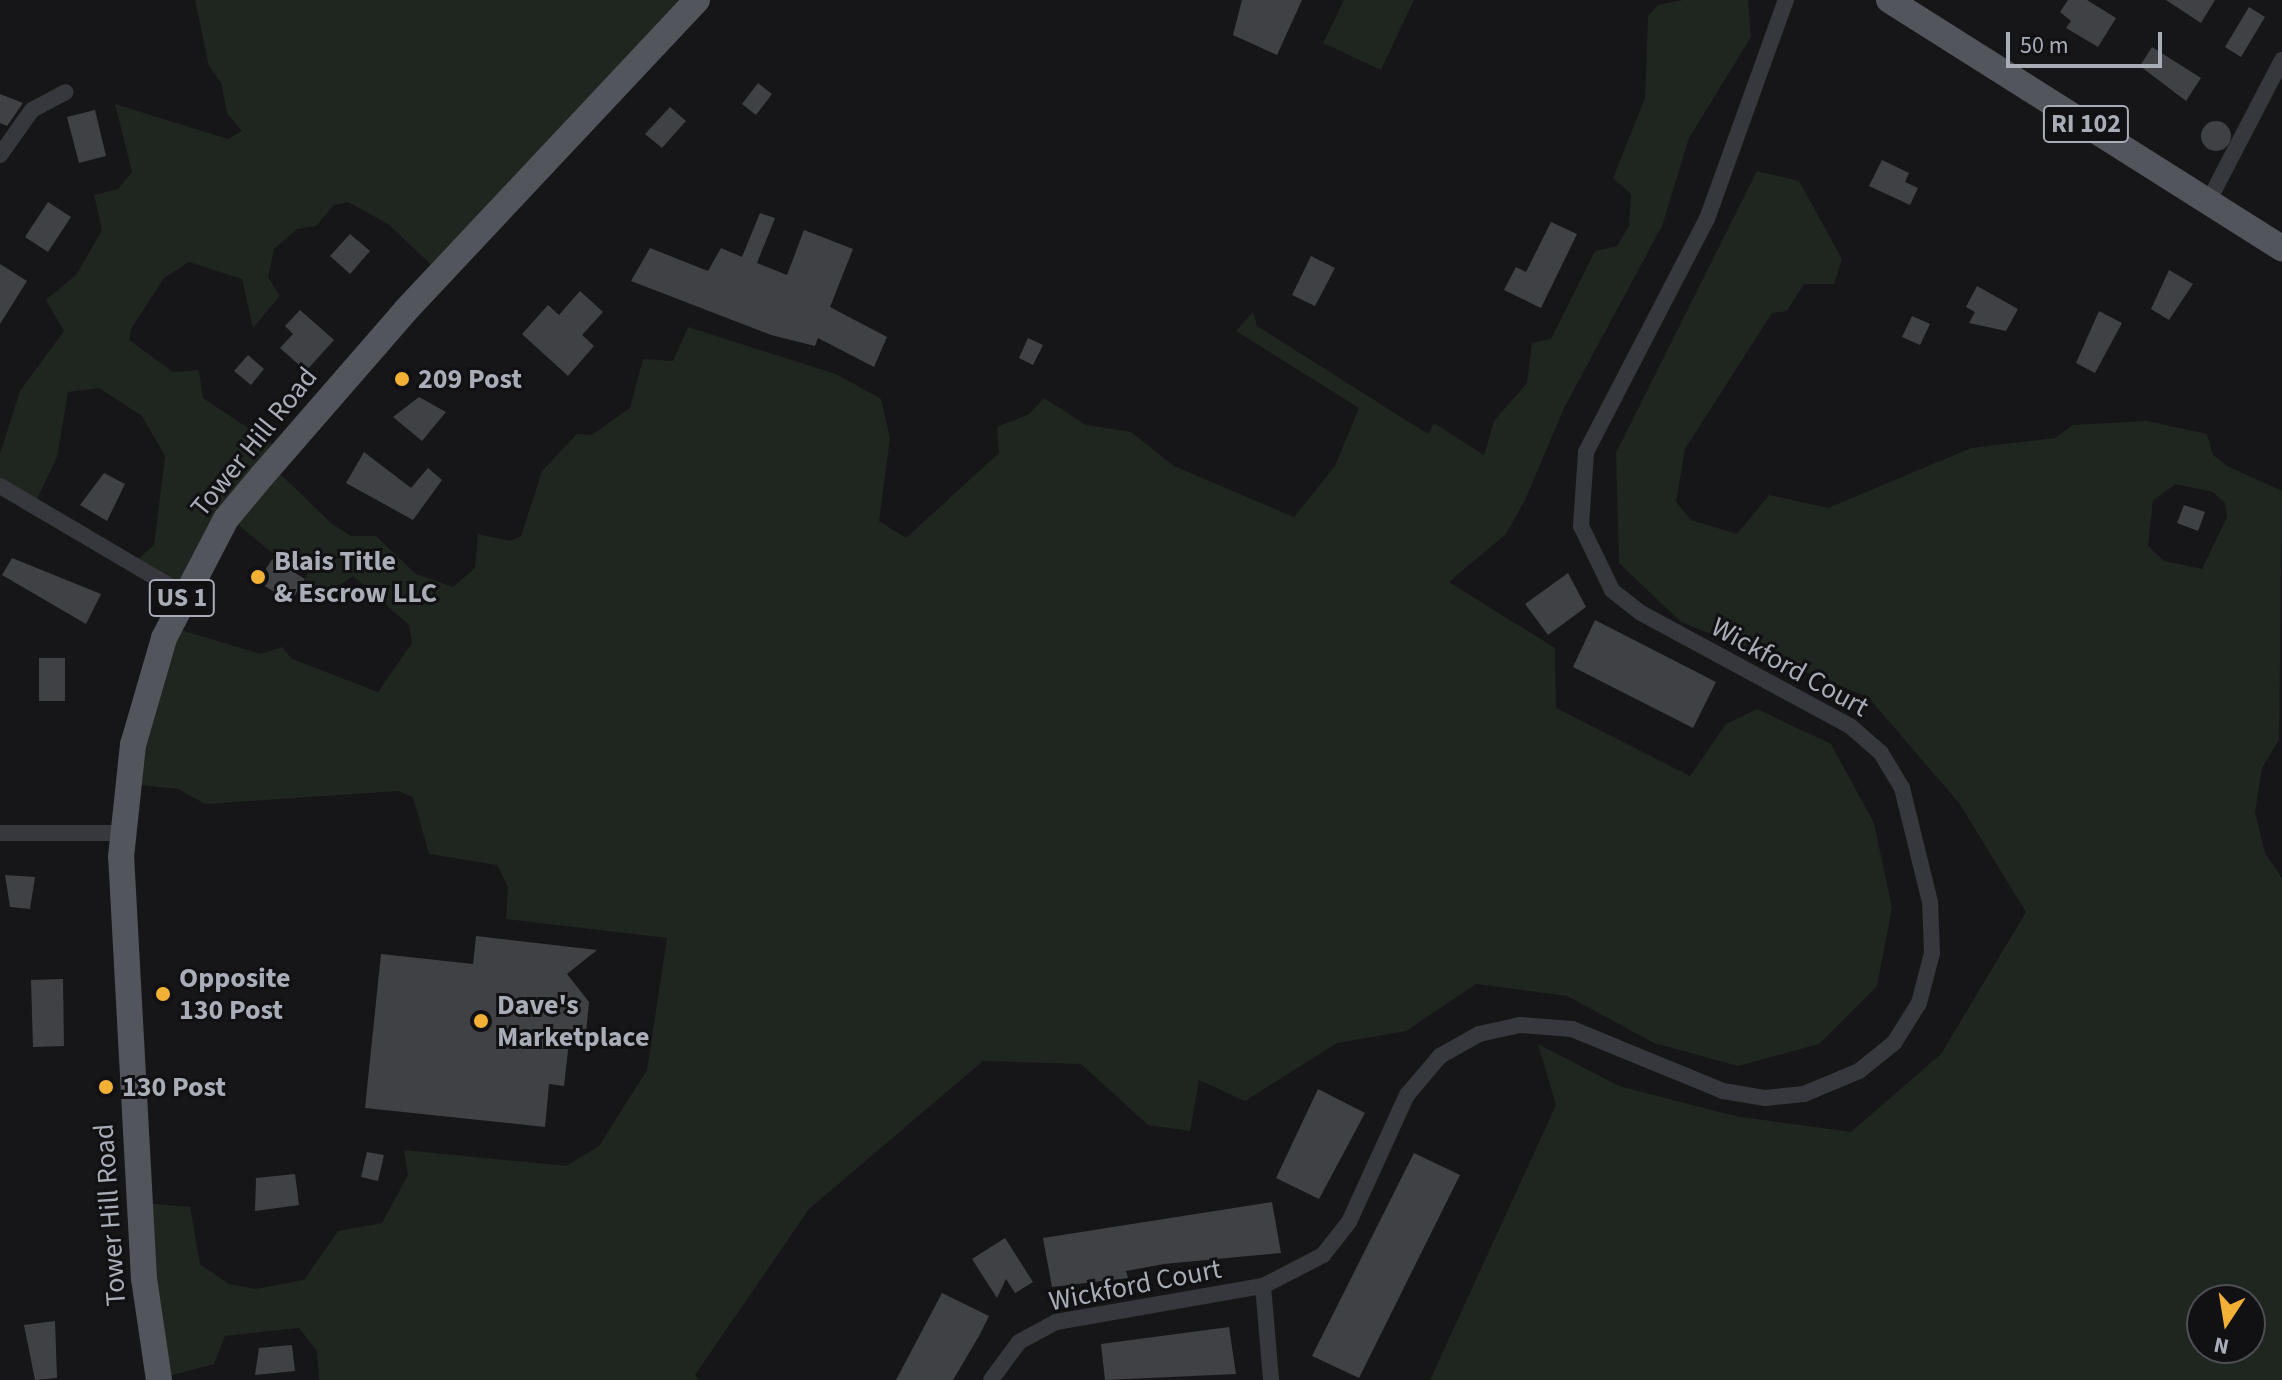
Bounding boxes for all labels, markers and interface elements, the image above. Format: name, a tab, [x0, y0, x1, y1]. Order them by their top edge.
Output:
scale bar	[2010, 16, 2166, 66]
text: 50 m	[2020, 28, 2069, 63]
road number: RI 102	[2042, 102, 2130, 146]
street label: Tower Hill Road	[183, 360, 325, 524]
place label: 209 Post	[418, 362, 522, 396]
marker: 209 Post	[393, 370, 411, 388]
place label: Blais Title & Escrow LLC	[274, 544, 437, 610]
marker: Blais Title & Escrow LLC	[249, 568, 267, 586]
road number: US 1	[148, 576, 216, 620]
street label: Wickford Court	[1705, 610, 1875, 724]
place label: Opposite 130 Post	[179, 961, 290, 1027]
marker: Opposite 130 Post	[154, 985, 172, 1003]
place label: Dave's Marketplace	[497, 988, 649, 1054]
marker: Dave's Marketplace	[472, 1012, 490, 1030]
place label: 130 Post	[122, 1070, 226, 1104]
marker: 130 Post	[97, 1078, 115, 1096]
street label: Tower Hill Road	[87, 1123, 133, 1307]
street label: Wickford Court	[1046, 1252, 1224, 1318]
north arrow	[2186, 1284, 2266, 1364]
text: N	[2211, 1328, 2232, 1363]

